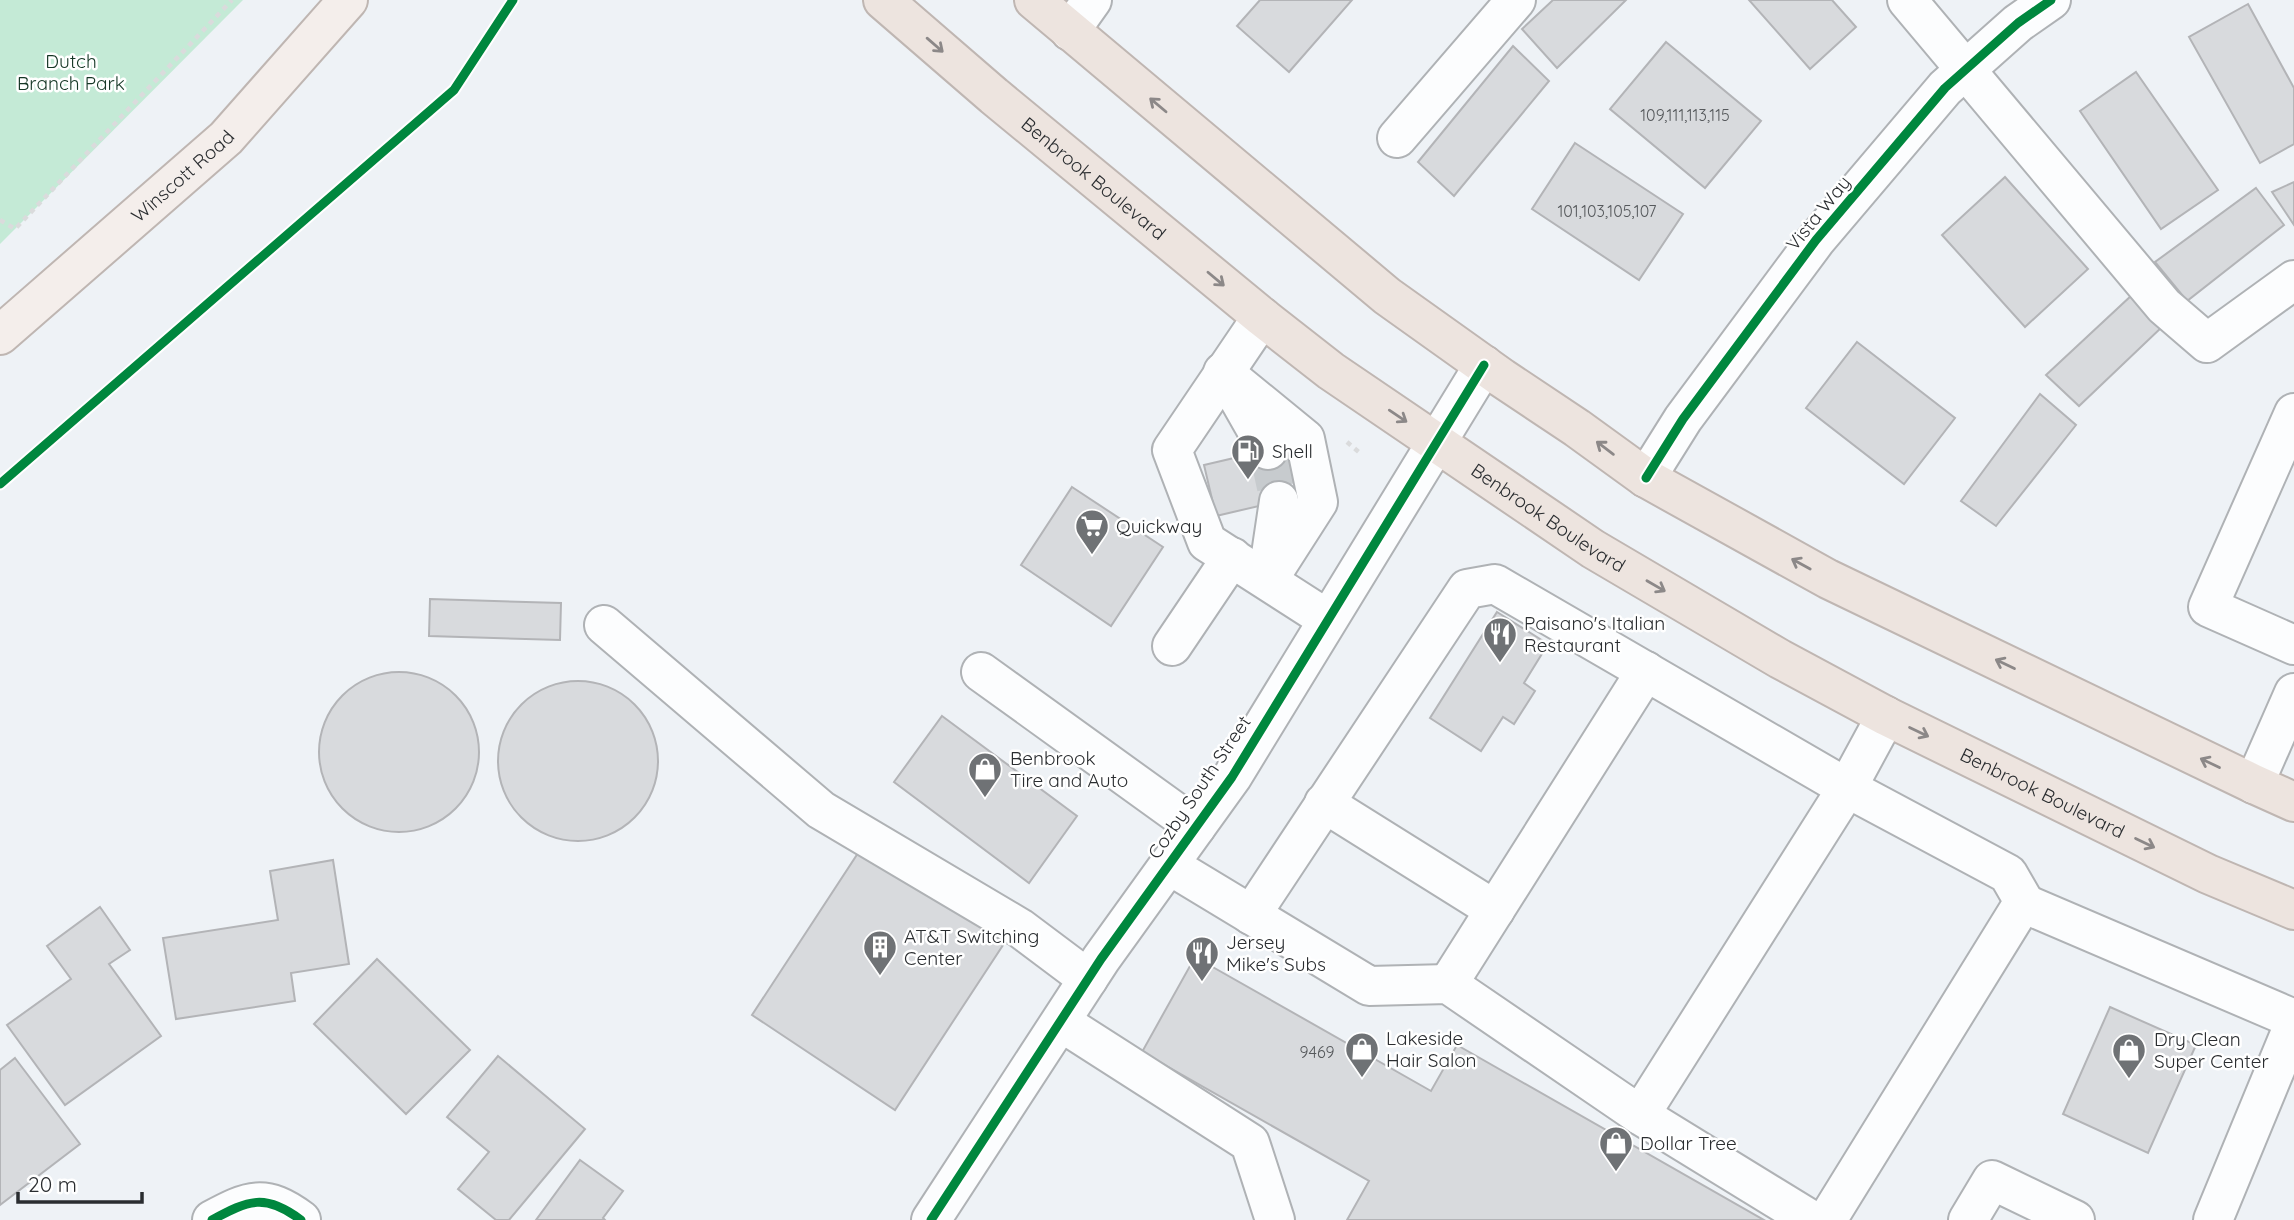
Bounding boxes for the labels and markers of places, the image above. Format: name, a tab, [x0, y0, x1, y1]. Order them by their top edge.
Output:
fuel station icon: Shell	[1229, 432, 1267, 481]
place label: Shell	[1272, 439, 1313, 463]
supermarket icon: Quickway	[1073, 507, 1111, 556]
place label: Quickway	[1116, 514, 1202, 538]
place label: Paisano's Italian Restaurant	[1524, 611, 1665, 657]
restaurant icon: Paisano's Italian Restaurant	[1481, 615, 1519, 664]
place label: Benbrook Tire and Auto	[1010, 746, 1128, 792]
shop icon: Benbrook Tire and Auto	[966, 750, 1004, 799]
place label: AT&T Switching Center	[904, 924, 1039, 970]
building icon: AT&T Switching Center	[861, 928, 899, 977]
place label: Jersey Mike's Subs	[1226, 930, 1326, 976]
restaurant icon: Jersey Mike's Subs	[1183, 934, 1221, 983]
place label: Lakeside Hair Salon	[1386, 1026, 1477, 1072]
place label: Dry Clean Super Center	[2154, 1027, 2269, 1073]
shop icon: Lakeside Hair Salon	[1343, 1030, 1381, 1079]
shop icon: Dry Clean Super Center	[2110, 1031, 2148, 1080]
shop icon: Dollar Tree	[1597, 1124, 1635, 1173]
place label: Dollar Tree	[1640, 1131, 1737, 1155]

